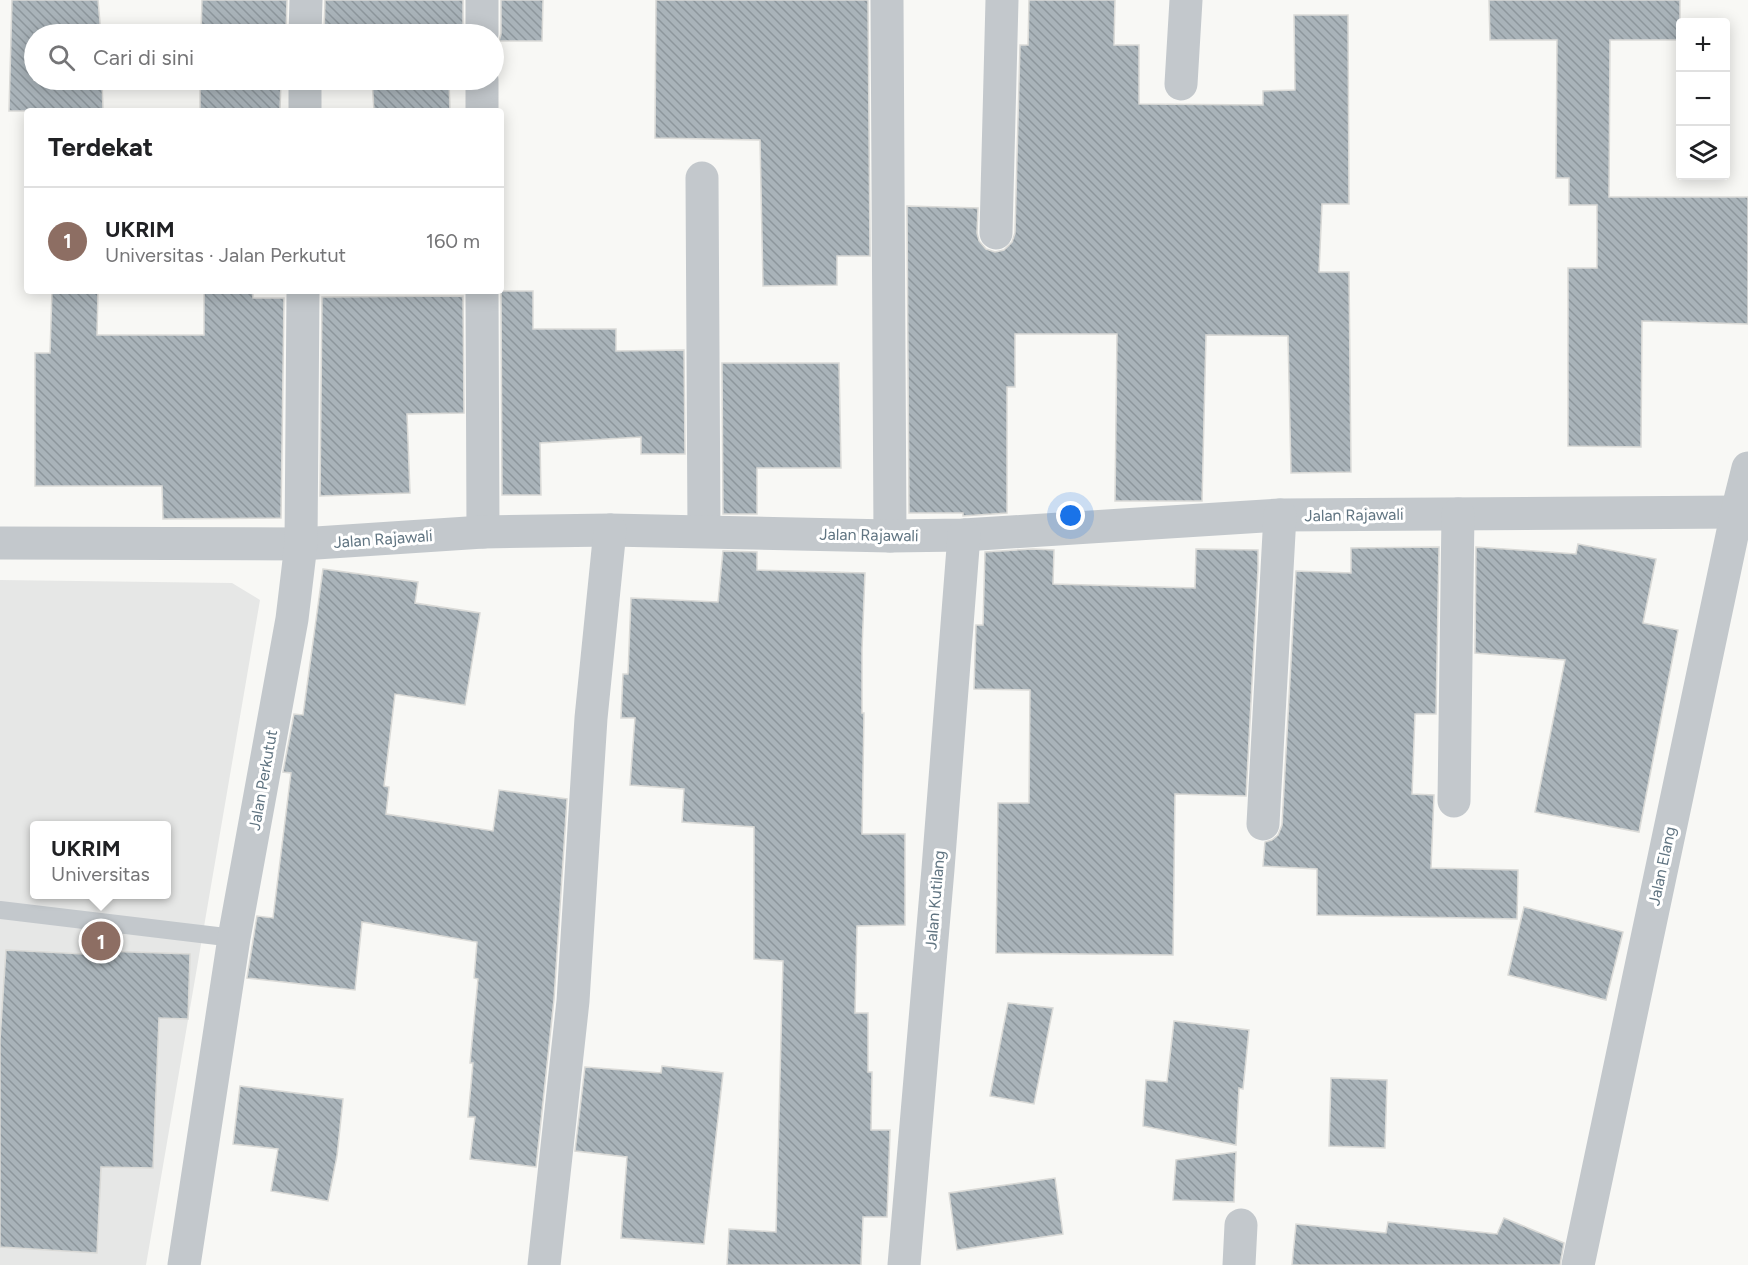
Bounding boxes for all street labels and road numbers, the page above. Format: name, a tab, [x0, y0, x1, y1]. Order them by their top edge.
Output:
street label: Jalan Rajawali	[1304, 505, 1404, 525]
street label: Jalan Rajawali	[819, 525, 919, 545]
street label: Jalan Rajawali	[333, 526, 433, 552]
street label: Jalan Perkutut	[245, 728, 281, 832]
street label: Jalan Elang	[1644, 825, 1680, 907]
street label: Jalan Kutilang	[921, 850, 949, 950]

